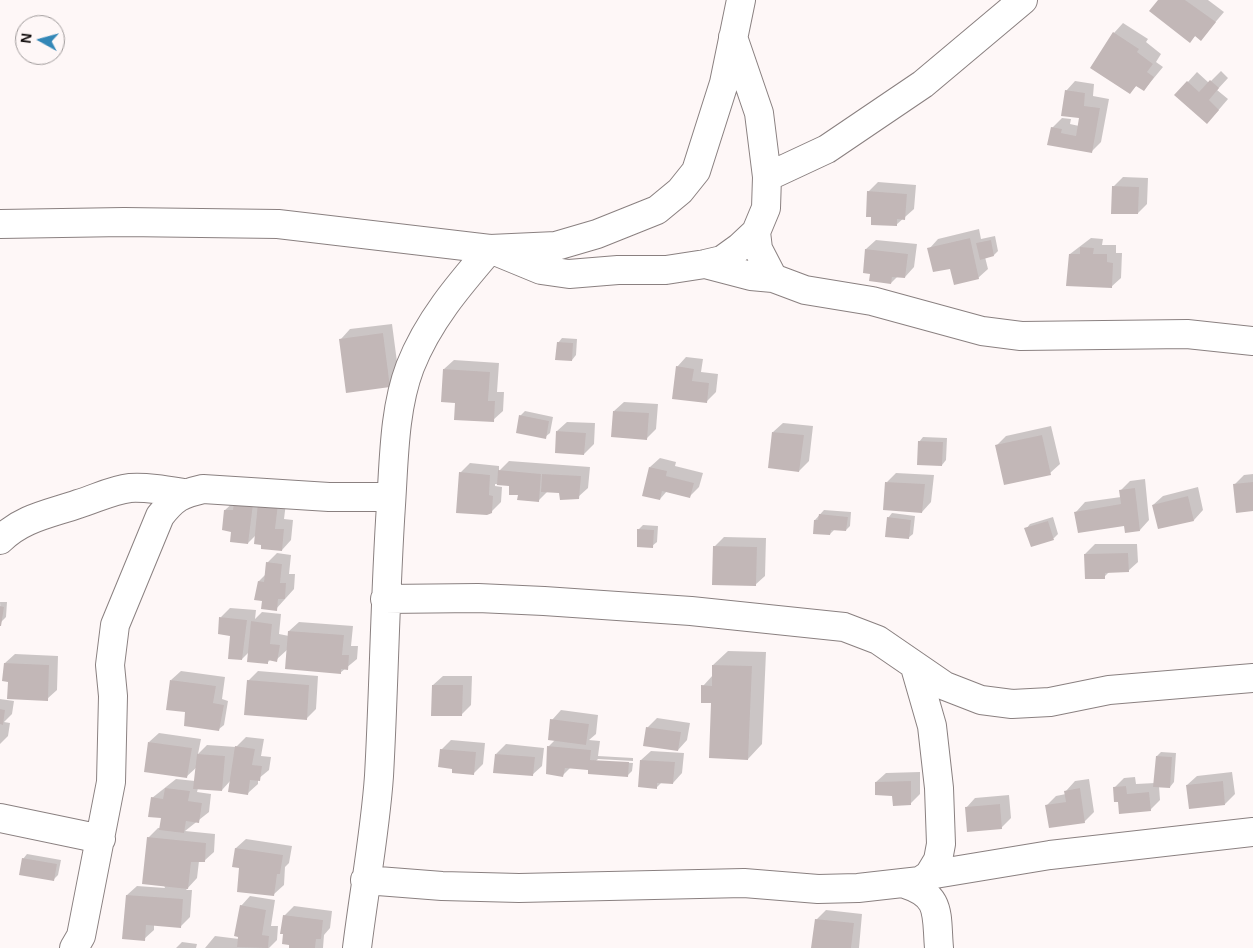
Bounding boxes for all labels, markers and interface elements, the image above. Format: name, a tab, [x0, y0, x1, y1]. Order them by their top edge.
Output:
north arrow	[15, 15, 65, 65]
text: N	[18, 32, 35, 44]

